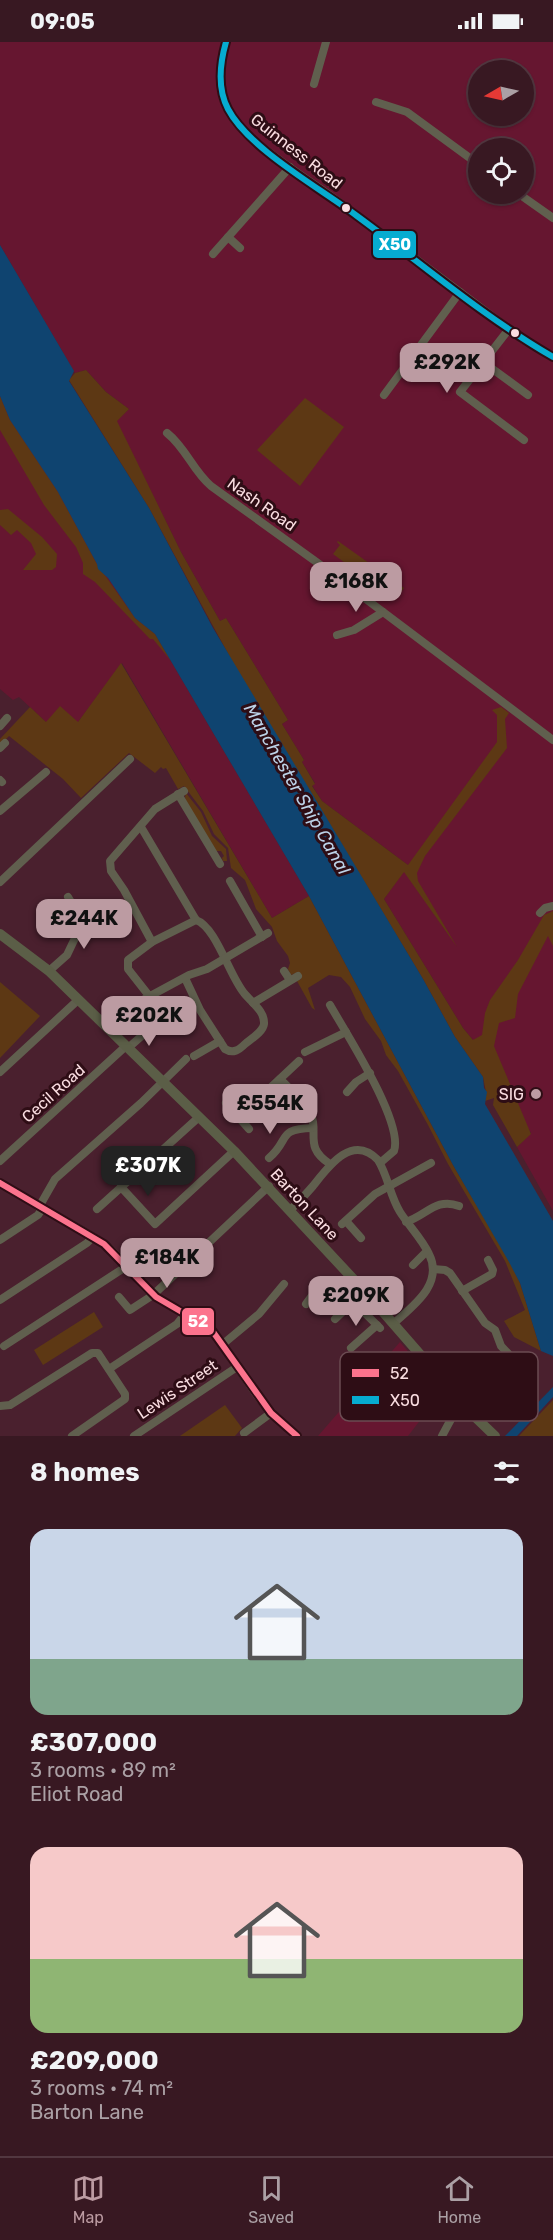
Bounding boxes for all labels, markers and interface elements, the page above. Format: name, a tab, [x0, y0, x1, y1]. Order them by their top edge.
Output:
text: 09:05	[30, 8, 95, 35]
north arrow	[468, 60, 534, 126]
map controls	[468, 60, 534, 204]
street label: Guinness Road	[247, 110, 346, 193]
button: locate	[468, 138, 534, 204]
unlabelled marker	[340, 202, 352, 214]
line badge: X50	[372, 230, 417, 259]
text: X50	[379, 235, 411, 254]
unlabelled marker	[509, 327, 521, 339]
pin: £292K	[405, 343, 489, 394]
text: £292K	[414, 350, 480, 374]
street label: Nash Road	[224, 474, 300, 535]
pin: £168K	[314, 562, 398, 613]
text: £168K	[324, 569, 388, 593]
water label: Manchester Ship Canal	[239, 700, 355, 879]
pin: £244K	[42, 899, 126, 950]
text: £244K	[50, 906, 118, 930]
pin: £202K	[107, 996, 191, 1047]
text: £202K	[115, 1003, 183, 1027]
street label: Cecil Road	[18, 1060, 89, 1127]
pin: £554K	[228, 1084, 312, 1135]
place label: SIG	[499, 1085, 524, 1104]
marker: SIG	[529, 1087, 543, 1101]
text: £554K	[236, 1091, 304, 1115]
pin: £307K	[106, 1146, 190, 1197]
text: £307K	[115, 1153, 181, 1177]
street label: Barton Lane	[267, 1165, 343, 1244]
pin: £184K	[125, 1238, 209, 1289]
text: £184K	[135, 1245, 199, 1269]
pin: £209K	[314, 1276, 398, 1327]
text: £209K	[322, 1283, 390, 1307]
line badge: 52	[181, 1307, 215, 1336]
text: 52	[188, 1312, 208, 1331]
legend	[340, 1352, 538, 1421]
street label: Lewis Street	[134, 1356, 221, 1423]
text: 52	[390, 1364, 409, 1383]
text: X50	[390, 1391, 420, 1410]
icon: filters	[490, 1456, 523, 1489]
text: 8 homes	[30, 1457, 140, 1488]
icon: home	[223, 1568, 331, 1676]
text: £307,000	[30, 1727, 157, 1758]
text: 3 rooms · 89 m²	[30, 1758, 176, 1782]
text: Eliot Road	[30, 1782, 123, 1806]
icon: home	[223, 1886, 331, 1994]
text: £209,000	[30, 2045, 159, 2076]
text: 3 rooms · 74 m²	[30, 2076, 173, 2100]
text: Barton Lane	[30, 2100, 144, 2124]
tab: Map	[72, 2172, 105, 2227]
tab: Saved	[248, 2172, 294, 2227]
tab: Home	[437, 2172, 481, 2227]

